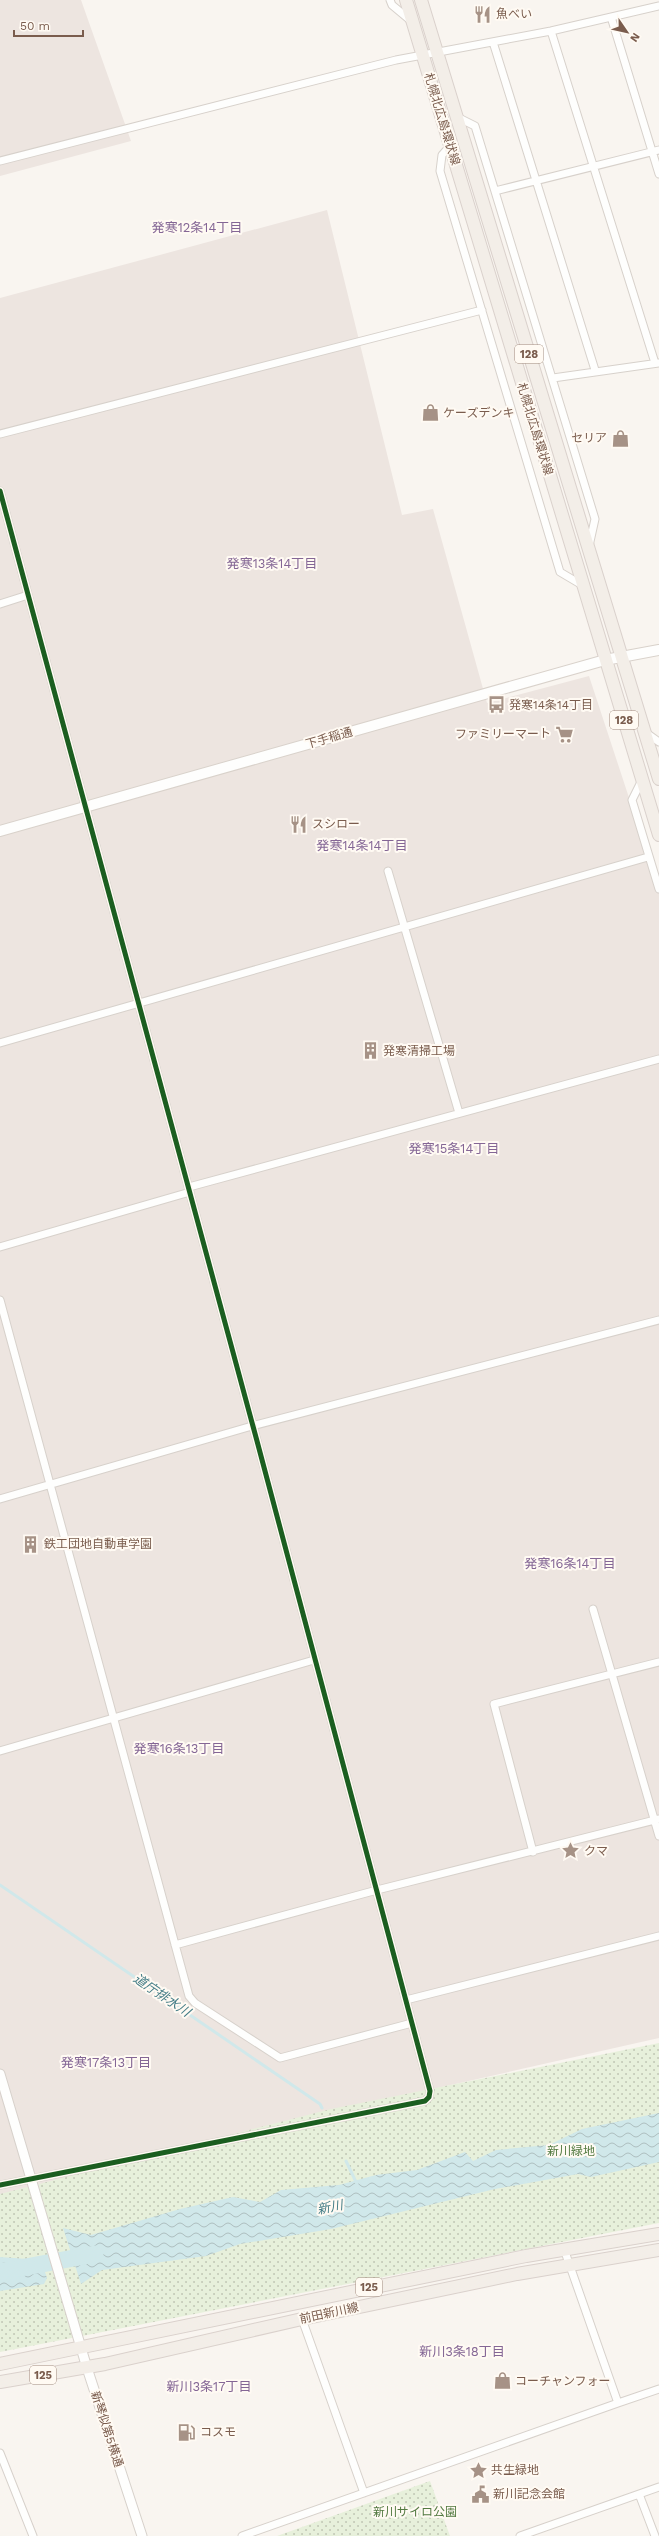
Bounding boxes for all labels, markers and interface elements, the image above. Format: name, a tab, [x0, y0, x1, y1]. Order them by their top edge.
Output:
restaurant icon: 魚べい	[473, 4, 493, 24]
place label: 魚べい	[496, 7, 532, 21]
scale bar	[14, 12, 83, 38]
north arrow	[607, 12, 647, 52]
text: 50 m	[20, 19, 50, 33]
text: N	[627, 30, 643, 44]
street label: 札幌北広島環状線	[421, 71, 463, 167]
district label: 発寒12条14丁目	[152, 220, 242, 235]
road number: 128	[515, 345, 543, 363]
street label: 札幌北広島環状線	[514, 381, 556, 477]
shop icon: ケーズデンキ	[420, 403, 440, 423]
place label: ケーズデンキ	[443, 406, 514, 420]
shop icon: セリア	[610, 428, 630, 448]
place label: セリア	[571, 431, 607, 445]
district label: 発寒13条14丁目	[227, 556, 317, 571]
bus stop icon: 発寒14条14丁目	[486, 695, 506, 715]
place label: 発寒14条14丁目	[509, 698, 593, 712]
road number: 128	[610, 711, 638, 729]
supermarket icon: ファミリーマート	[554, 724, 574, 744]
street label: 下手稲通	[304, 725, 354, 751]
place label: ファミリーマート	[455, 727, 551, 741]
restaurant icon: スシロー	[289, 814, 309, 834]
place label: スシロー	[312, 817, 360, 831]
district label: 発寒14条14丁目	[316, 838, 408, 853]
building icon: 発寒清掃工場	[360, 1041, 380, 1061]
place label: 発寒清掃工場	[383, 1044, 455, 1058]
district label: 発寒15条14丁目	[409, 1141, 499, 1156]
building icon: 鉄工団地自動車学園	[21, 1534, 41, 1554]
place label: 鉄工団地自動車学園	[44, 1537, 152, 1551]
district label: 発寒16条14丁目	[525, 1556, 616, 1571]
district label: 発寒16条13丁目	[134, 1741, 224, 1756]
place icon: クマ	[561, 1841, 581, 1861]
place label: クマ	[584, 1844, 608, 1858]
water label: 道庁排水川	[131, 1971, 195, 2021]
district label: 発寒17条13丁目	[61, 2055, 151, 2070]
park label: 新川緑地	[547, 2144, 595, 2158]
water label: 新川	[316, 2197, 346, 2217]
road number: 125	[356, 2278, 382, 2296]
street label: 前田新川線	[298, 2300, 360, 2326]
district label: 新川3条18丁目	[419, 2344, 505, 2359]
road number: 125	[30, 2366, 56, 2384]
shop icon: コーチャンフォー	[492, 2371, 512, 2391]
place label: コーチャンフォー	[515, 2374, 611, 2388]
district label: 新川3条17丁目	[167, 2379, 251, 2394]
street label: 新琴似第5横通	[88, 2389, 126, 2469]
fuel station icon: コスモ	[177, 2422, 197, 2442]
place label: コスモ	[200, 2425, 236, 2439]
place icon: 共生緑地	[468, 2460, 488, 2480]
place label: 共生緑地	[491, 2463, 539, 2477]
public building icon: 新川記念会館	[470, 2484, 490, 2504]
place label: 新川記念会館	[493, 2487, 565, 2501]
park label: 新川サイロ公園	[373, 2505, 457, 2519]

